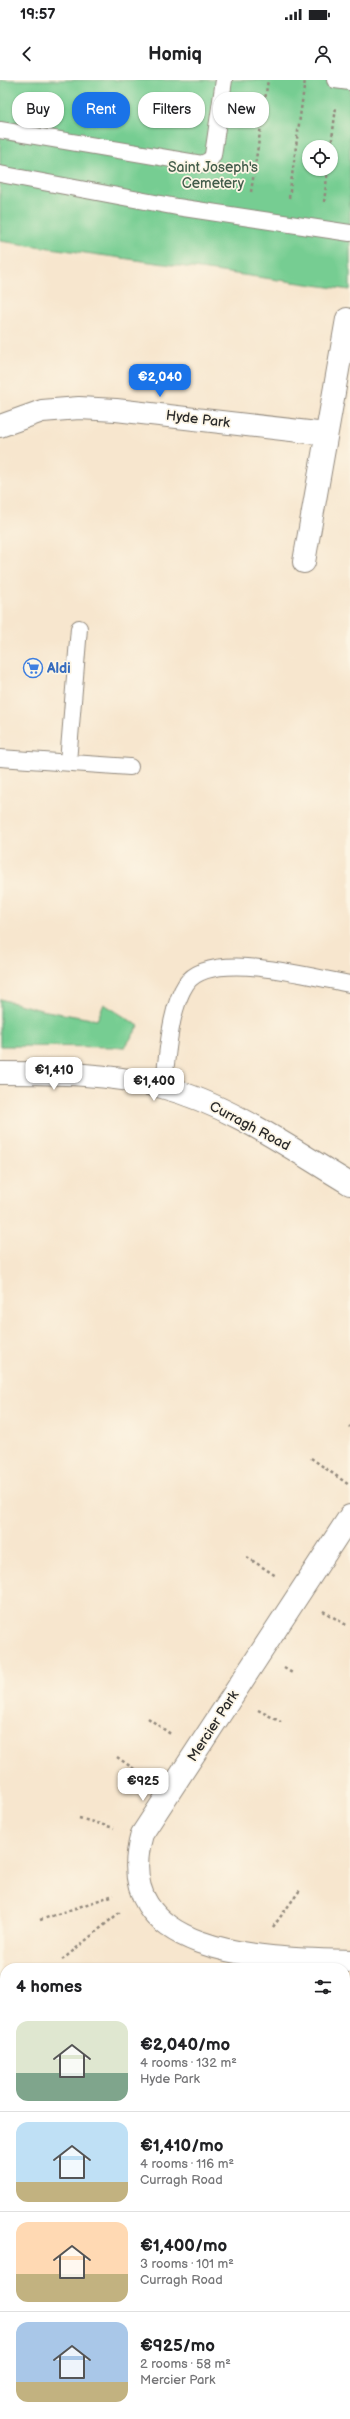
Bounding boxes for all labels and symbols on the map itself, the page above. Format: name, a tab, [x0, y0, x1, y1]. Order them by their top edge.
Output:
park label: Saint Joseph's Cemetery	[168, 159, 258, 192]
pin: €2,040	[127, 364, 193, 398]
street label: Hyde Park	[165, 407, 231, 431]
supermarket icon: Aldi	[22, 657, 44, 679]
place label: Aldi	[46, 660, 71, 677]
pin: €1,410	[21, 1057, 87, 1091]
pin: €1,400	[121, 1068, 187, 1102]
street label: Curragh Road	[207, 1098, 293, 1154]
street label: Mercier Park	[184, 1687, 242, 1765]
pin: €925	[119, 1768, 167, 1802]

